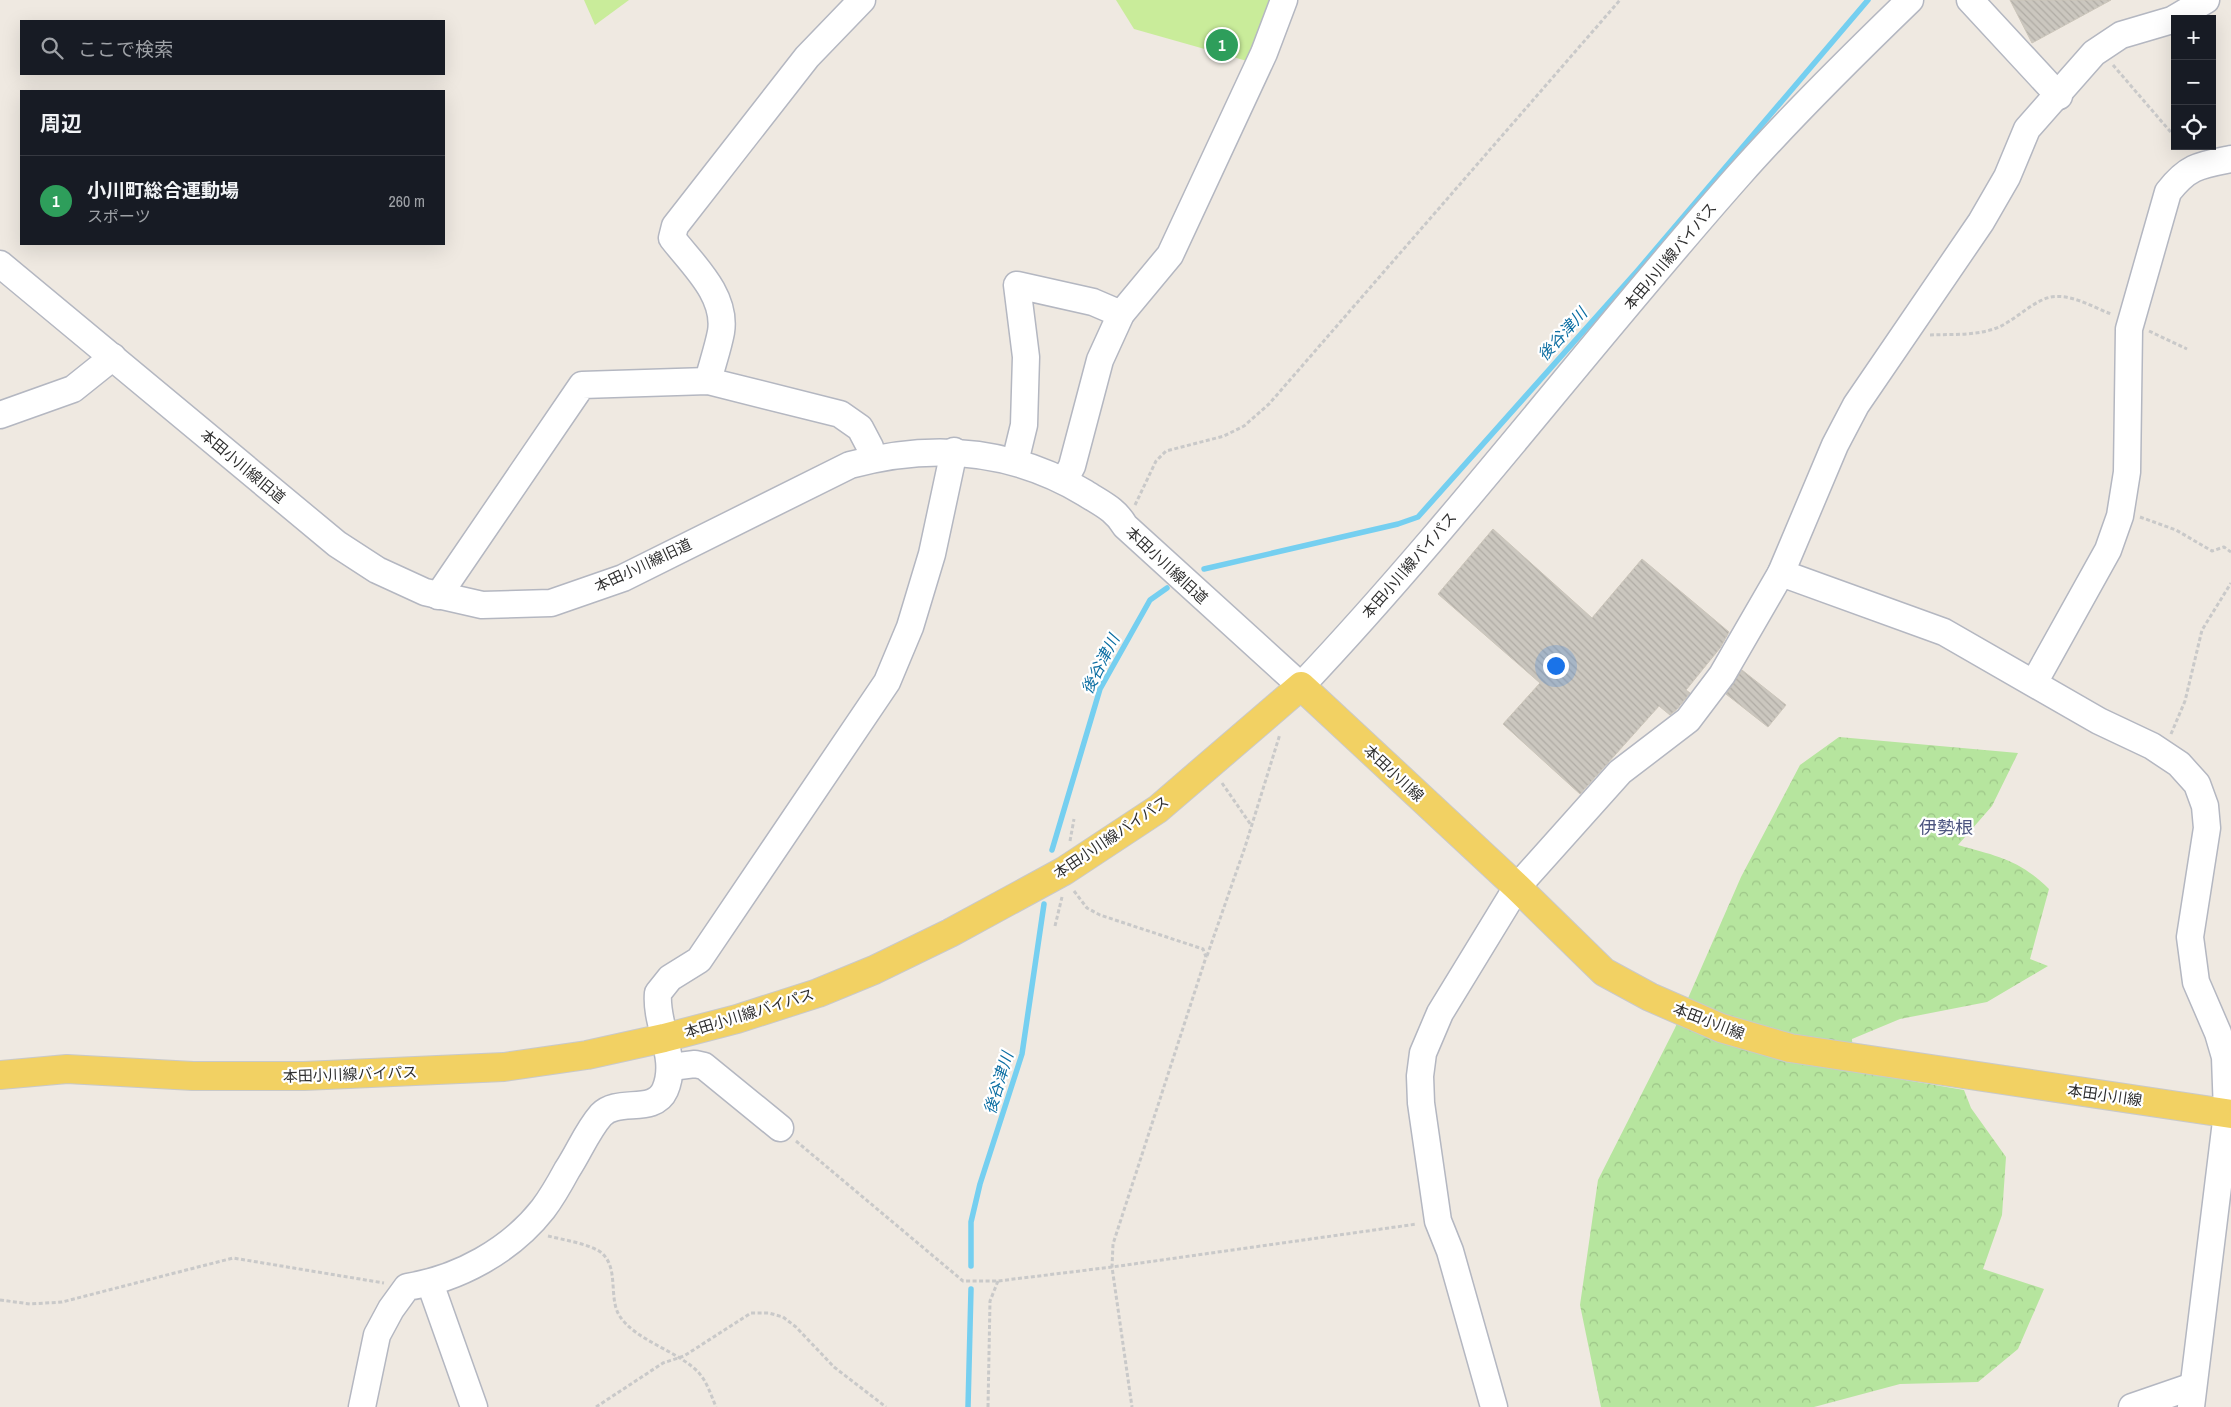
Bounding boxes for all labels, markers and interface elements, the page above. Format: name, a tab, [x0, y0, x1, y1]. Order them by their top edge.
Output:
map controls	[2171, 15, 2216, 150]
button: +	[2171, 15, 2216, 60]
search box	[20, 20, 445, 75]
pin: 1	[1206, 26, 1238, 64]
icon: search	[38, 34, 66, 62]
text: ここで検索	[78, 36, 173, 62]
button: −	[2171, 60, 2216, 105]
button: locate	[2171, 105, 2216, 150]
text: 周辺	[40, 109, 82, 138]
text: 小川町総合運動場	[87, 177, 239, 203]
text: 1	[52, 190, 60, 212]
text: 260 m	[389, 190, 425, 212]
street label: 本田小川線バイパス	[1619, 198, 1721, 314]
text: スポーツ	[87, 205, 151, 227]
water label: 後谷津川	[1532, 301, 1593, 365]
street label: 本田小川線旧道	[196, 424, 290, 508]
street label: 本田小川線バイパス	[1357, 507, 1461, 623]
street label: 本田小川線旧道	[1121, 522, 1213, 608]
street label: 本田小川線旧道	[591, 533, 695, 597]
water label: 後谷津川	[1076, 629, 1125, 698]
your location	[1543, 653, 1569, 679]
street label: 本田小川線	[1359, 740, 1429, 806]
street label: 本田小川線バイパス	[1049, 791, 1173, 883]
district label: 伊勢根	[1919, 815, 1973, 840]
street label: 本田小川線バイパス	[682, 983, 816, 1043]
street label: 本田小川線	[1670, 998, 1748, 1044]
water label: 後谷津川	[978, 1047, 1018, 1117]
street label: 本田小川線バイパス	[282, 1061, 418, 1087]
street label: 本田小川線	[2066, 1079, 2144, 1111]

